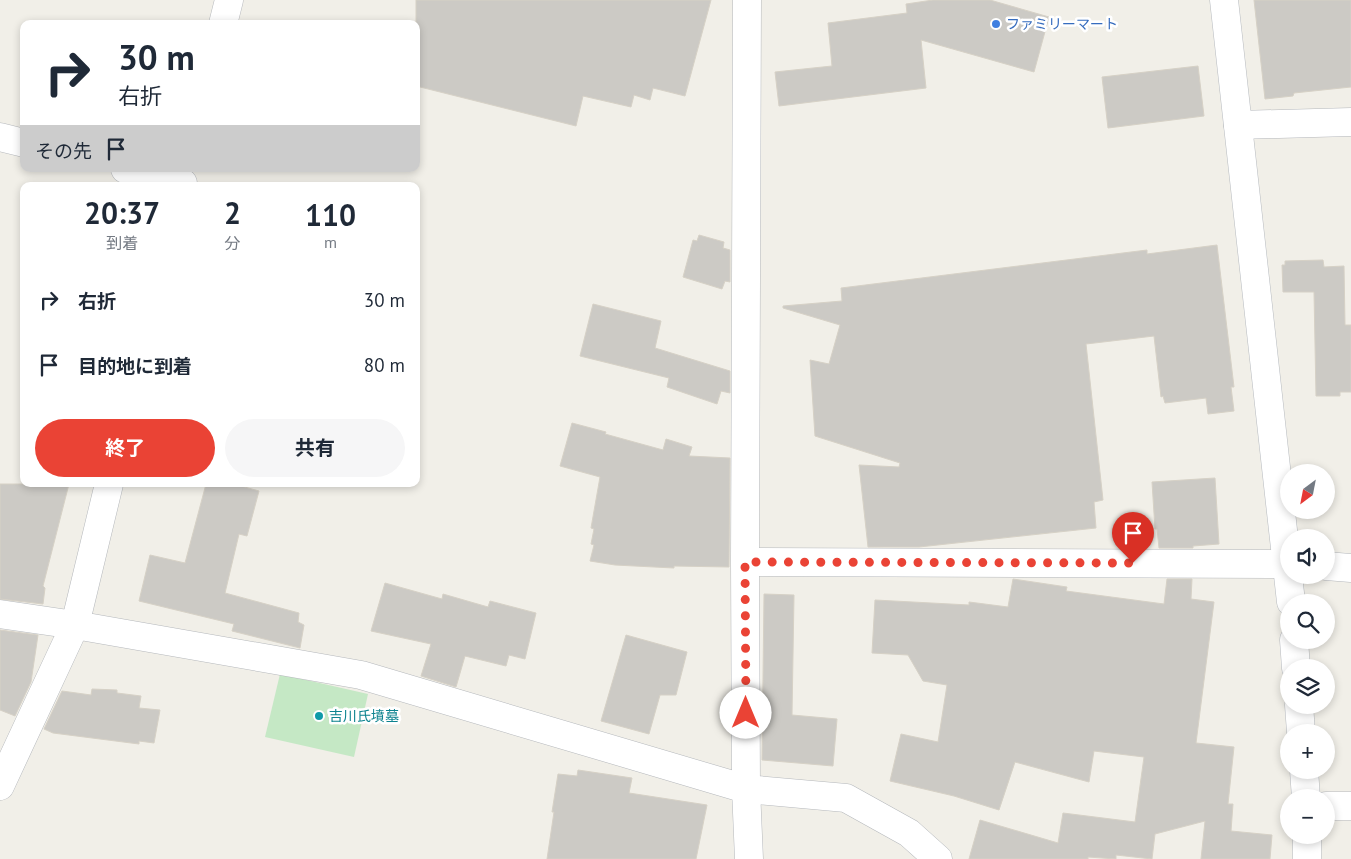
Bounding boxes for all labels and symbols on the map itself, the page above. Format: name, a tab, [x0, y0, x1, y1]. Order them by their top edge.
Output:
place label: ファミリーマート	[1006, 15, 1118, 33]
marker: ファミリーマート	[990, 18, 1002, 30]
north arrow	[1280, 464, 1335, 519]
pin	[1112, 512, 1154, 563]
position arrow	[719, 686, 771, 738]
place label: 吉川氏墳墓	[329, 707, 399, 725]
marker: 吉川氏墳墓	[313, 710, 325, 722]

